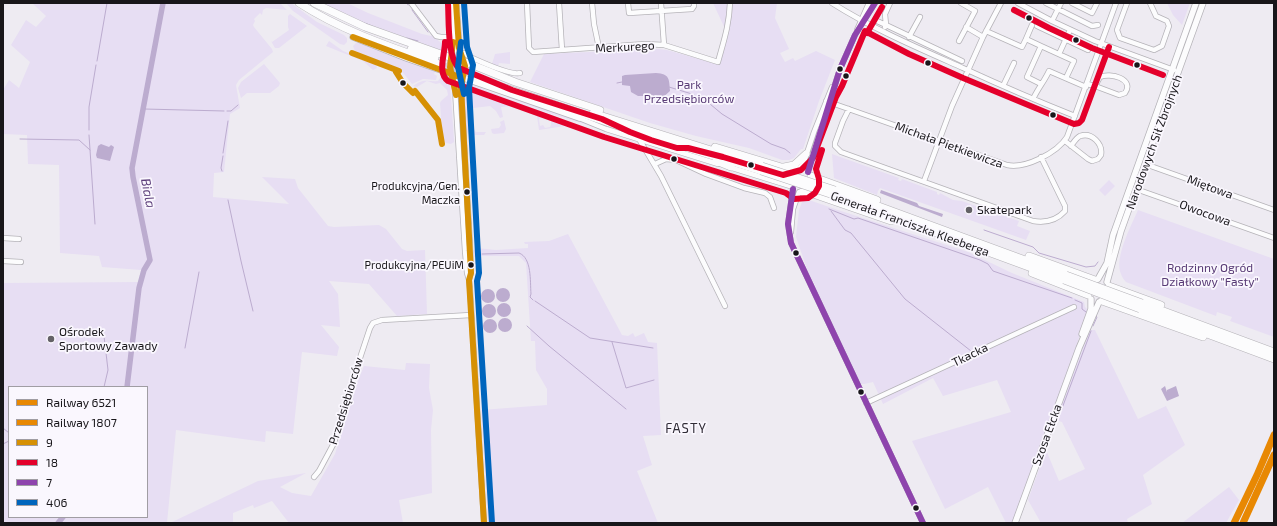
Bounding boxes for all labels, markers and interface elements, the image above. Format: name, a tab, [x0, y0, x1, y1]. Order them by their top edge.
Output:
unlabelled marker	[1024, 13, 1034, 23]
unlabelled marker	[1071, 35, 1081, 45]
street label: Merkurego	[595, 38, 655, 56]
unlabelled marker	[923, 58, 933, 68]
unlabelled marker	[1132, 60, 1142, 70]
unlabelled marker	[835, 64, 845, 74]
unlabelled marker	[841, 71, 851, 81]
street label: Narodowych Sił Zbrojnych	[1123, 73, 1185, 211]
unlabelled marker	[398, 78, 408, 88]
park label: Park Przedsiębiorców	[644, 78, 734, 106]
unlabelled marker	[1048, 110, 1058, 120]
street label: Michała Pietkiewicza	[893, 119, 1005, 171]
unlabelled marker	[669, 154, 679, 164]
unlabelled marker	[746, 160, 756, 170]
street label: Miętowa	[1185, 172, 1235, 202]
water label: Biala	[137, 177, 159, 209]
place label: Produkcyjna/Gen. Maczka	[371, 179, 460, 205]
marker: Produkcyjna/Gen. Maczka	[462, 187, 472, 197]
street label: Generała Franciszka Kleeberga	[829, 189, 991, 259]
street label: Owocowa	[1177, 197, 1233, 229]
place label: Skatepark	[977, 203, 1032, 217]
marker: Skatepark	[964, 205, 974, 215]
unlabelled marker	[791, 248, 801, 258]
place label: Produkcyjna/PEUiM	[365, 258, 464, 272]
marker: Produkcyjna/PEUiM	[466, 260, 476, 270]
park label: Rodzinny Ogród Działkowy "Fasty"	[1161, 261, 1259, 289]
place label: Ośrodek Sportowy Zawady	[59, 325, 158, 353]
marker: Ośrodek Sportowy Zawady	[46, 334, 56, 344]
street label: Tkacka	[950, 340, 990, 370]
street label: Przedsiębiorców	[326, 356, 366, 446]
legend	[8, 386, 148, 518]
unlabelled marker	[856, 387, 866, 397]
text: Railway 6521	[46, 395, 116, 409]
street label: Szosa Ełcka	[1029, 402, 1065, 468]
text: Railway 1807	[46, 415, 117, 429]
district label: FASTY	[665, 421, 707, 437]
text: 9	[46, 435, 53, 449]
text: 18	[46, 455, 58, 469]
text: 7	[46, 475, 52, 489]
text: 406	[46, 495, 67, 509]
unlabelled marker	[911, 503, 921, 513]

